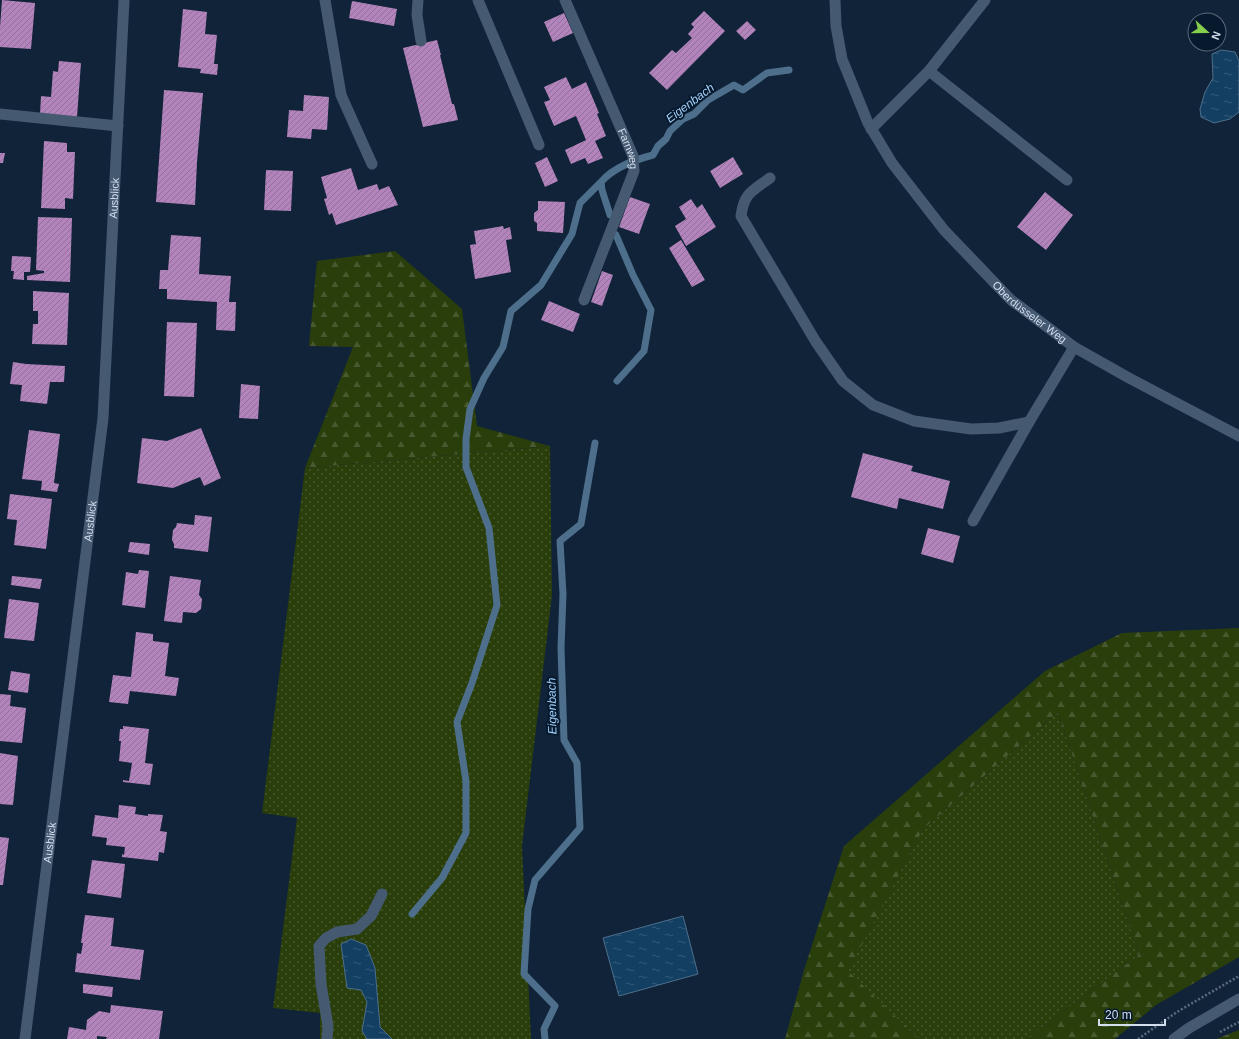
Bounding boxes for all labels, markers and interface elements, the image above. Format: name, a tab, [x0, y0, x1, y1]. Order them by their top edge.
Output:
north arrow	[1187, 12, 1227, 52]
text: N	[1209, 30, 1223, 41]
water label: Eigenbach	[663, 80, 717, 126]
street label: Farnweg	[616, 126, 640, 170]
street label: Ausblick	[107, 177, 121, 219]
street label: Oberdüsseler Weg	[990, 279, 1069, 345]
street label: Ausblick	[82, 499, 99, 542]
water label: Eigenbach	[545, 677, 559, 734]
street label: Ausblick	[41, 821, 58, 864]
scale bar	[1099, 1001, 1165, 1027]
text: 20 m	[1105, 1008, 1132, 1022]

